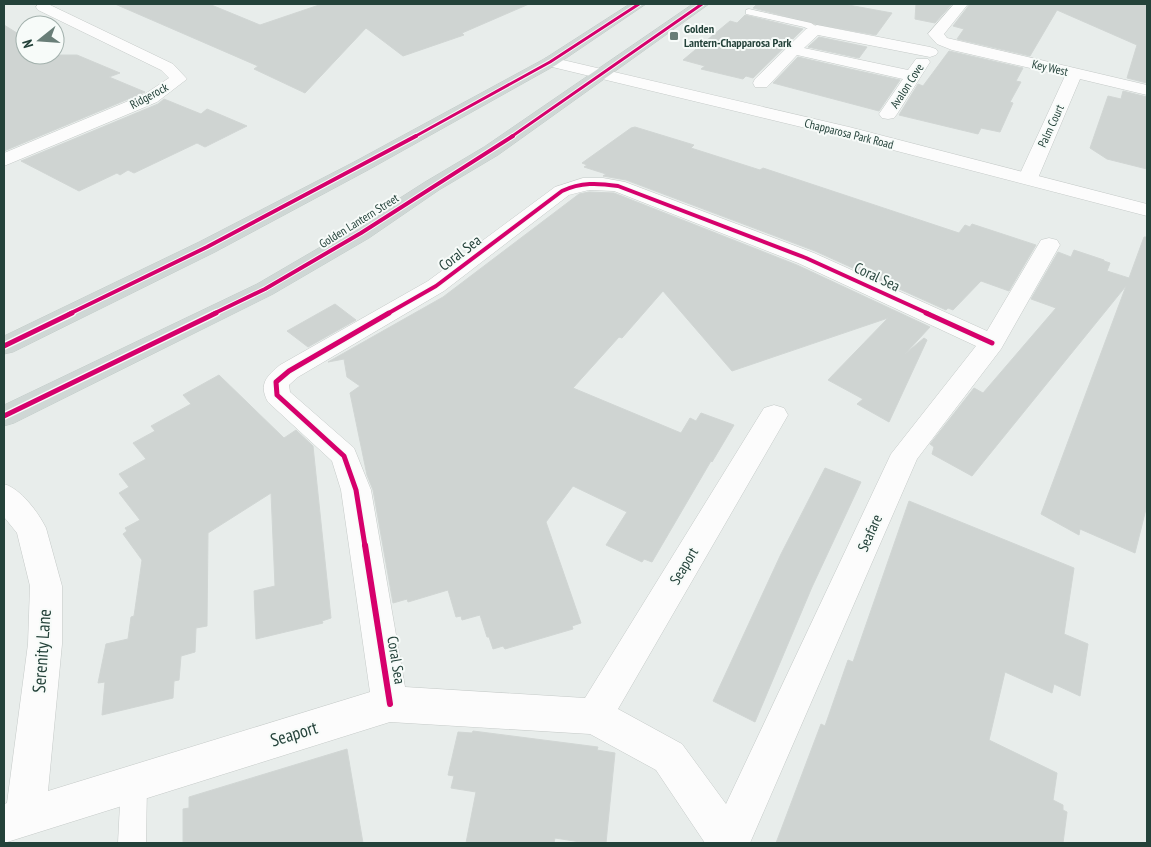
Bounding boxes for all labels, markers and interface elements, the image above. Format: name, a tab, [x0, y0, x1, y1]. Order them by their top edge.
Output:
north arrow	[15, 15, 65, 65]
place label: Golden Lantern-Chapparosa Park	[684, 21, 791, 50]
marker: Golden Lantern-Chapparosa Park	[668, 30, 680, 42]
text: N	[18, 38, 37, 50]
street label: Key West	[1031, 56, 1070, 79]
street label: Avalon Cove	[887, 60, 927, 111]
street label: Ridgerock	[127, 79, 171, 112]
street label: Palm Court	[1034, 101, 1067, 150]
street label: Chapparosa Park Road	[803, 115, 895, 152]
street label: Golden Lantern Street	[316, 190, 402, 251]
street label: Coral Sea	[435, 230, 485, 275]
street label: Coral Sea	[851, 258, 903, 295]
street label: Seafare	[853, 511, 886, 554]
street label: Seaport	[665, 544, 702, 588]
street label: Serenity Lane	[27, 608, 56, 694]
street label: Coral Sea	[383, 635, 410, 685]
street label: Seaport	[267, 715, 320, 752]

